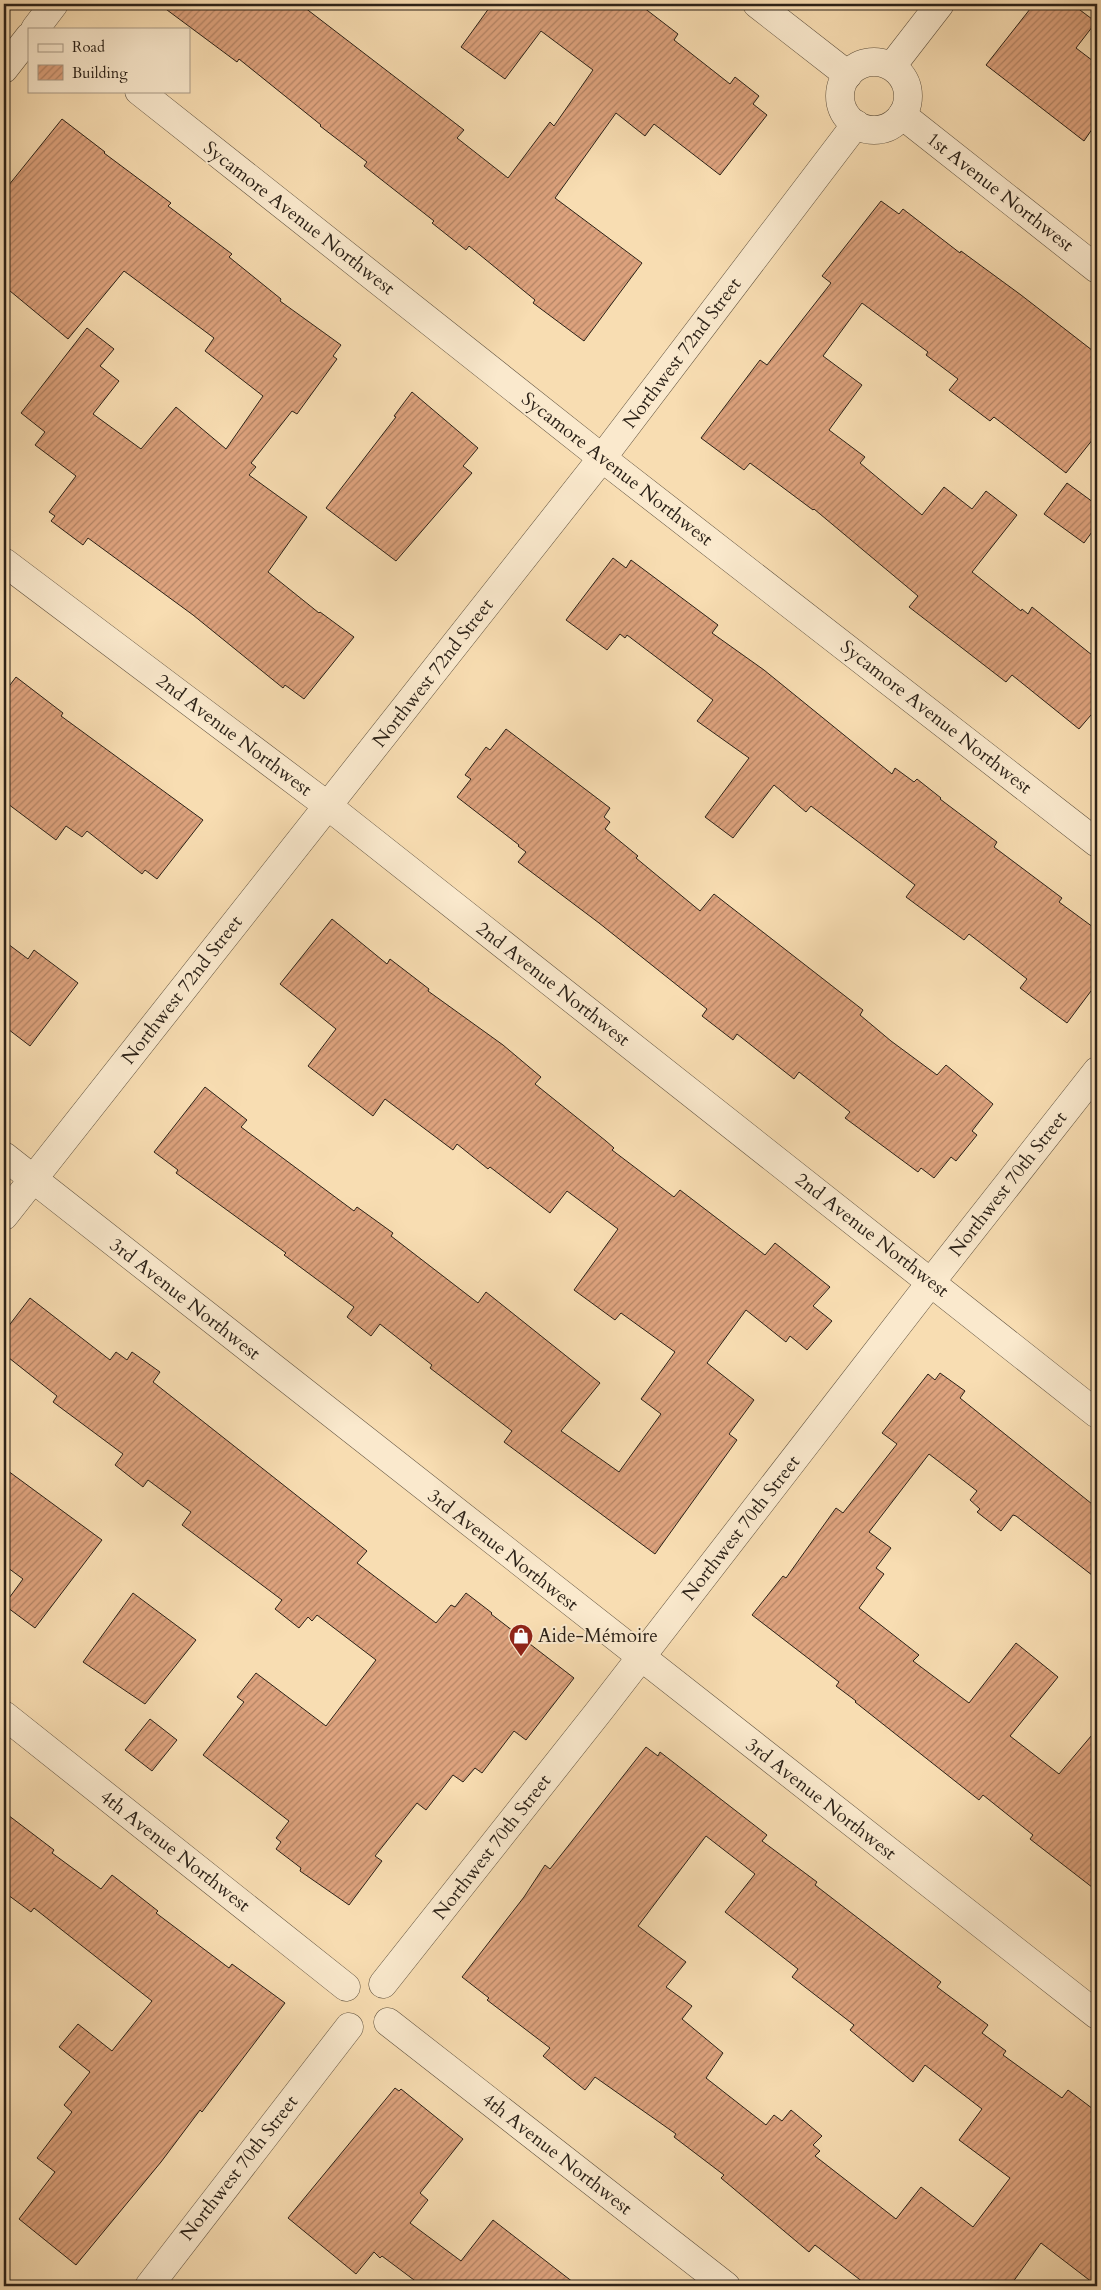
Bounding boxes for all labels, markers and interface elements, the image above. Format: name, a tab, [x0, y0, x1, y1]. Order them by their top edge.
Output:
legend	[28, 28, 190, 92]
text: Road	[72, 37, 105, 57]
text: Building	[72, 63, 128, 83]
street label: 1st Avenue Northwest	[921, 126, 1079, 258]
street label: Sycamore Avenue Northwest	[198, 135, 400, 301]
street label: Northwest 72nd Street	[617, 272, 747, 434]
street label: Sycamore Avenue Northwest	[516, 386, 718, 552]
street label: Northwest 72nd Street	[367, 593, 499, 753]
street label: Sycamore Avenue Northwest	[835, 634, 1037, 800]
street label: 2nd Avenue Northwest	[151, 668, 317, 802]
street label: Northwest 72nd Street	[116, 910, 248, 1070]
street label: 2nd Avenue Northwest	[471, 916, 635, 1052]
street label: Northwest 70th Street	[943, 1106, 1073, 1262]
street label: 2nd Avenue Northwest	[790, 1167, 954, 1303]
street label: 3rd Avenue Northwest	[104, 1232, 266, 1366]
street label: Northwest 70th Street	[676, 1450, 806, 1606]
street label: 3rd Avenue Northwest	[422, 1483, 584, 1617]
shop icon: Aide-Mémoire	[508, 1623, 534, 1657]
place label: Aide-Mémoire	[538, 1623, 658, 1649]
street label: 3rd Avenue Northwest	[740, 1732, 902, 1866]
street label: Northwest 70th Street	[427, 1769, 557, 1925]
street label: 4th Avenue Northwest	[94, 1784, 256, 1918]
street label: 4th Avenue Northwest	[476, 2087, 638, 2221]
street label: Northwest 70th Street	[174, 2090, 304, 2246]

